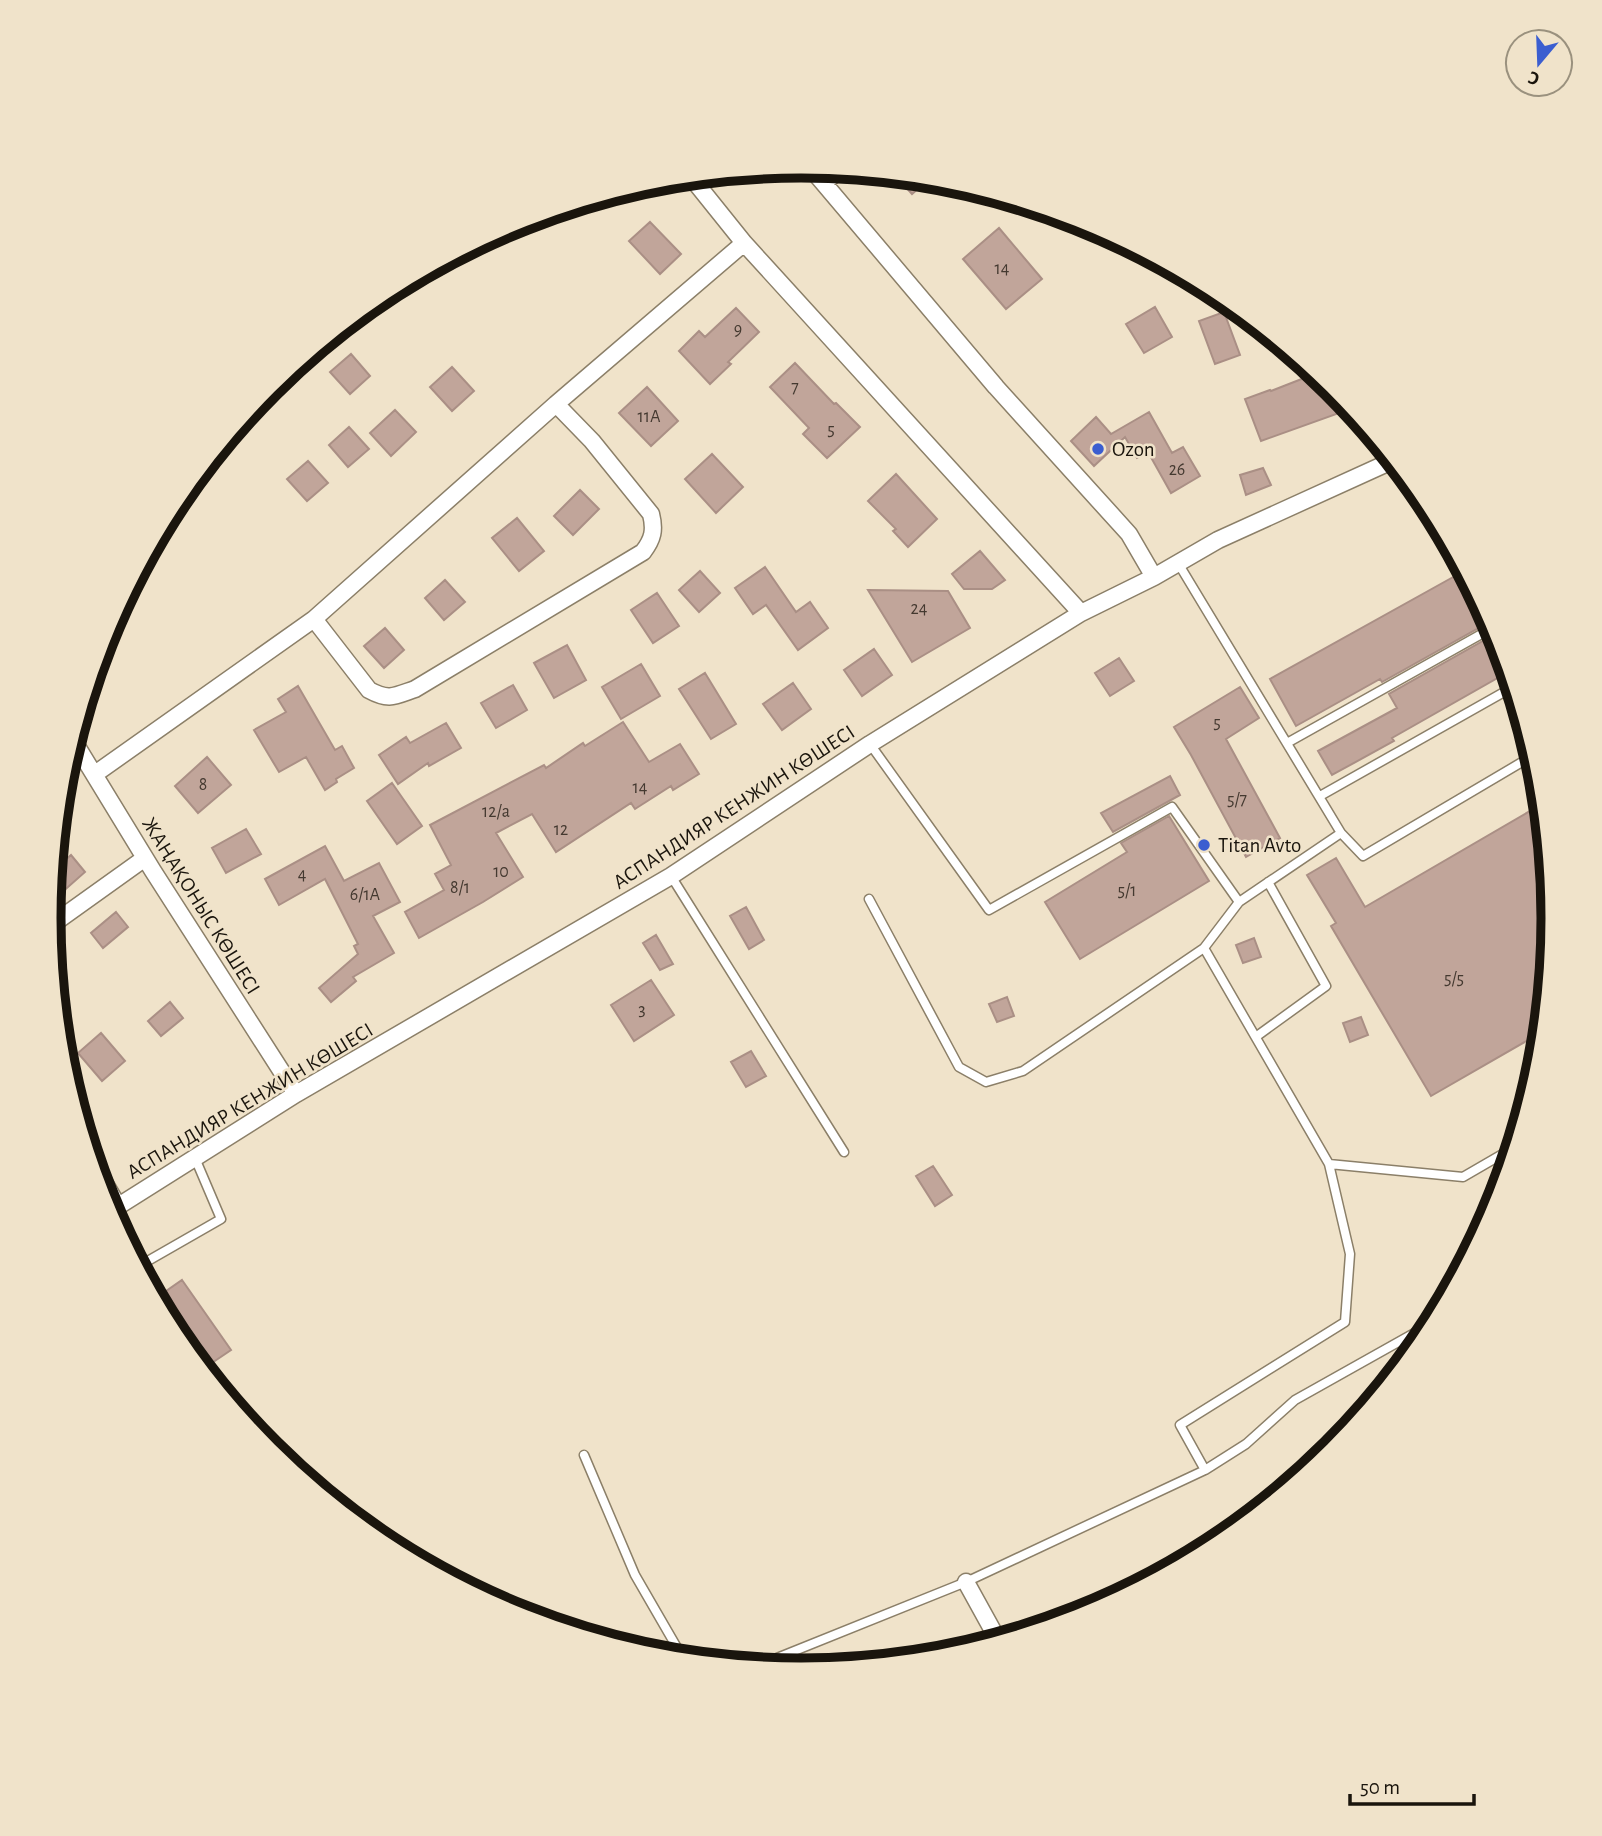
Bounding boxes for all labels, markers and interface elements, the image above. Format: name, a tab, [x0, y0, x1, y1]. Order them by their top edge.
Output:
north arrow	[1504, 28, 1574, 98]
text: С	[1526, 67, 1542, 88]
house number: 14	[995, 260, 1010, 278]
house number: 9	[734, 321, 742, 339]
house number: 7	[791, 379, 799, 397]
house number: 11А	[638, 408, 661, 426]
house number: 5	[827, 421, 835, 439]
place label: Ozon	[1112, 439, 1155, 460]
marker: Ozon	[1090, 441, 1106, 457]
house number: 26	[1169, 461, 1185, 479]
house number: 24	[911, 600, 928, 618]
house number: 5	[1213, 714, 1221, 732]
street label: АСПАНДИЯР КЕНЖИН КӨШЕСІ	[609, 721, 859, 893]
house number: 8	[199, 776, 207, 794]
house number: 14	[633, 779, 648, 797]
house number: 5/7	[1227, 791, 1247, 809]
house number: 12/а	[482, 803, 510, 821]
street label: ЖАҢАҚОНЫС КӨШЕСІ	[138, 814, 264, 998]
house number: 12	[554, 821, 568, 839]
place label: Titan Avto	[1218, 835, 1301, 856]
marker: Titan Avto	[1196, 837, 1212, 853]
house number: 10	[493, 863, 509, 881]
house number: 4	[298, 866, 307, 884]
house number: 8/1	[450, 879, 470, 897]
house number: 5/1	[1118, 882, 1136, 900]
house number: 6/1А	[350, 886, 381, 904]
house number: 5/5	[1444, 970, 1464, 988]
house number: 3	[638, 1001, 646, 1019]
street label: АСПАНДИЯР КЕНЖИН КӨШЕСІ	[123, 1019, 377, 1183]
scale bar	[1350, 1762, 1474, 1806]
text: 50 m	[1360, 1777, 1400, 1798]

